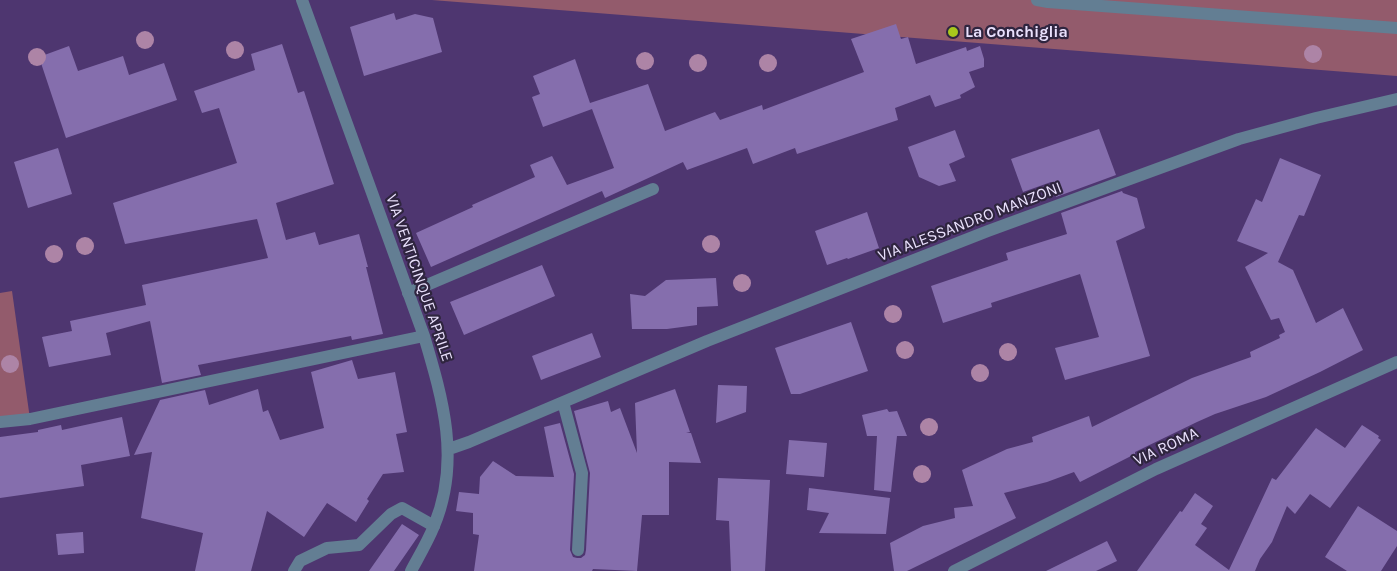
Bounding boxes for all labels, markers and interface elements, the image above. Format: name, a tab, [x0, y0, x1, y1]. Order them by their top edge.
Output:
place label: La Conchiglia	[965, 22, 1068, 42]
marker: La Conchiglia	[946, 25, 960, 39]
street label: VIA ALESSANDRO MANZONI	[876, 178, 1064, 266]
street label: VIA VENTICINQUE APRILE	[381, 192, 457, 364]
street label: VIA ROMA	[1131, 424, 1201, 470]

